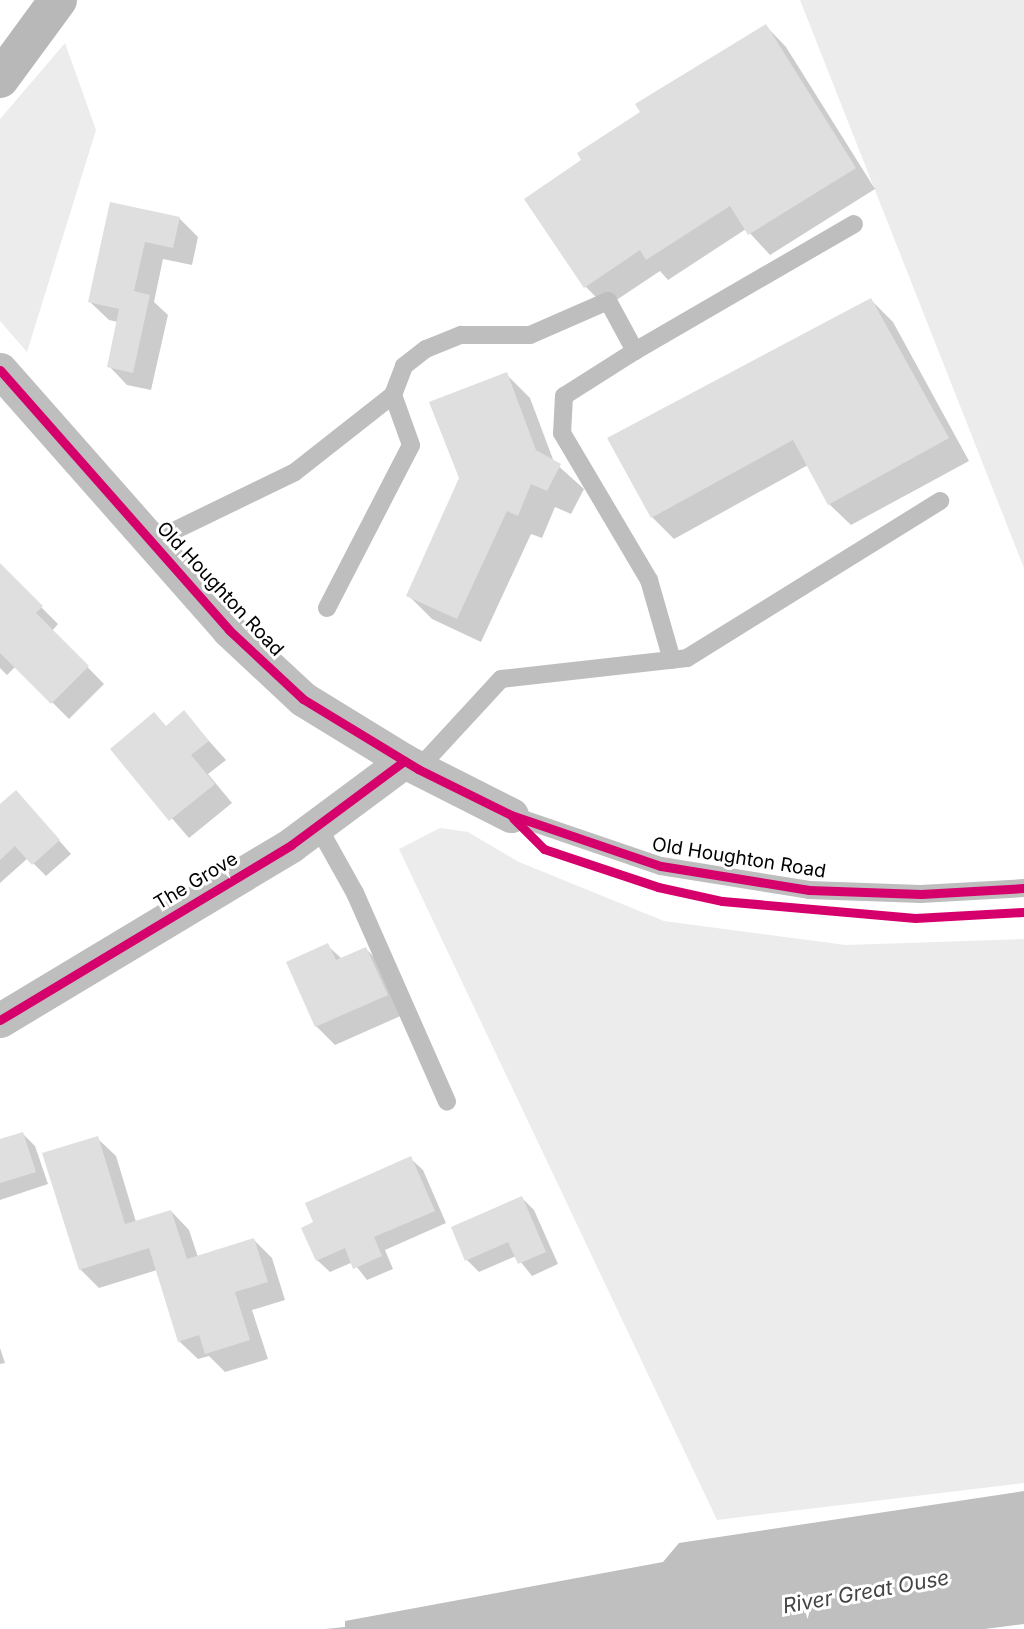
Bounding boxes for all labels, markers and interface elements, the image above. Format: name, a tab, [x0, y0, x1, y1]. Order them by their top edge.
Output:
street label: Old Houghton Road	[152, 517, 288, 661]
street label: Old Houghton Road	[651, 833, 827, 883]
street label: The Grove	[150, 847, 242, 915]
water label: River Great Ouse	[781, 1565, 951, 1619]

